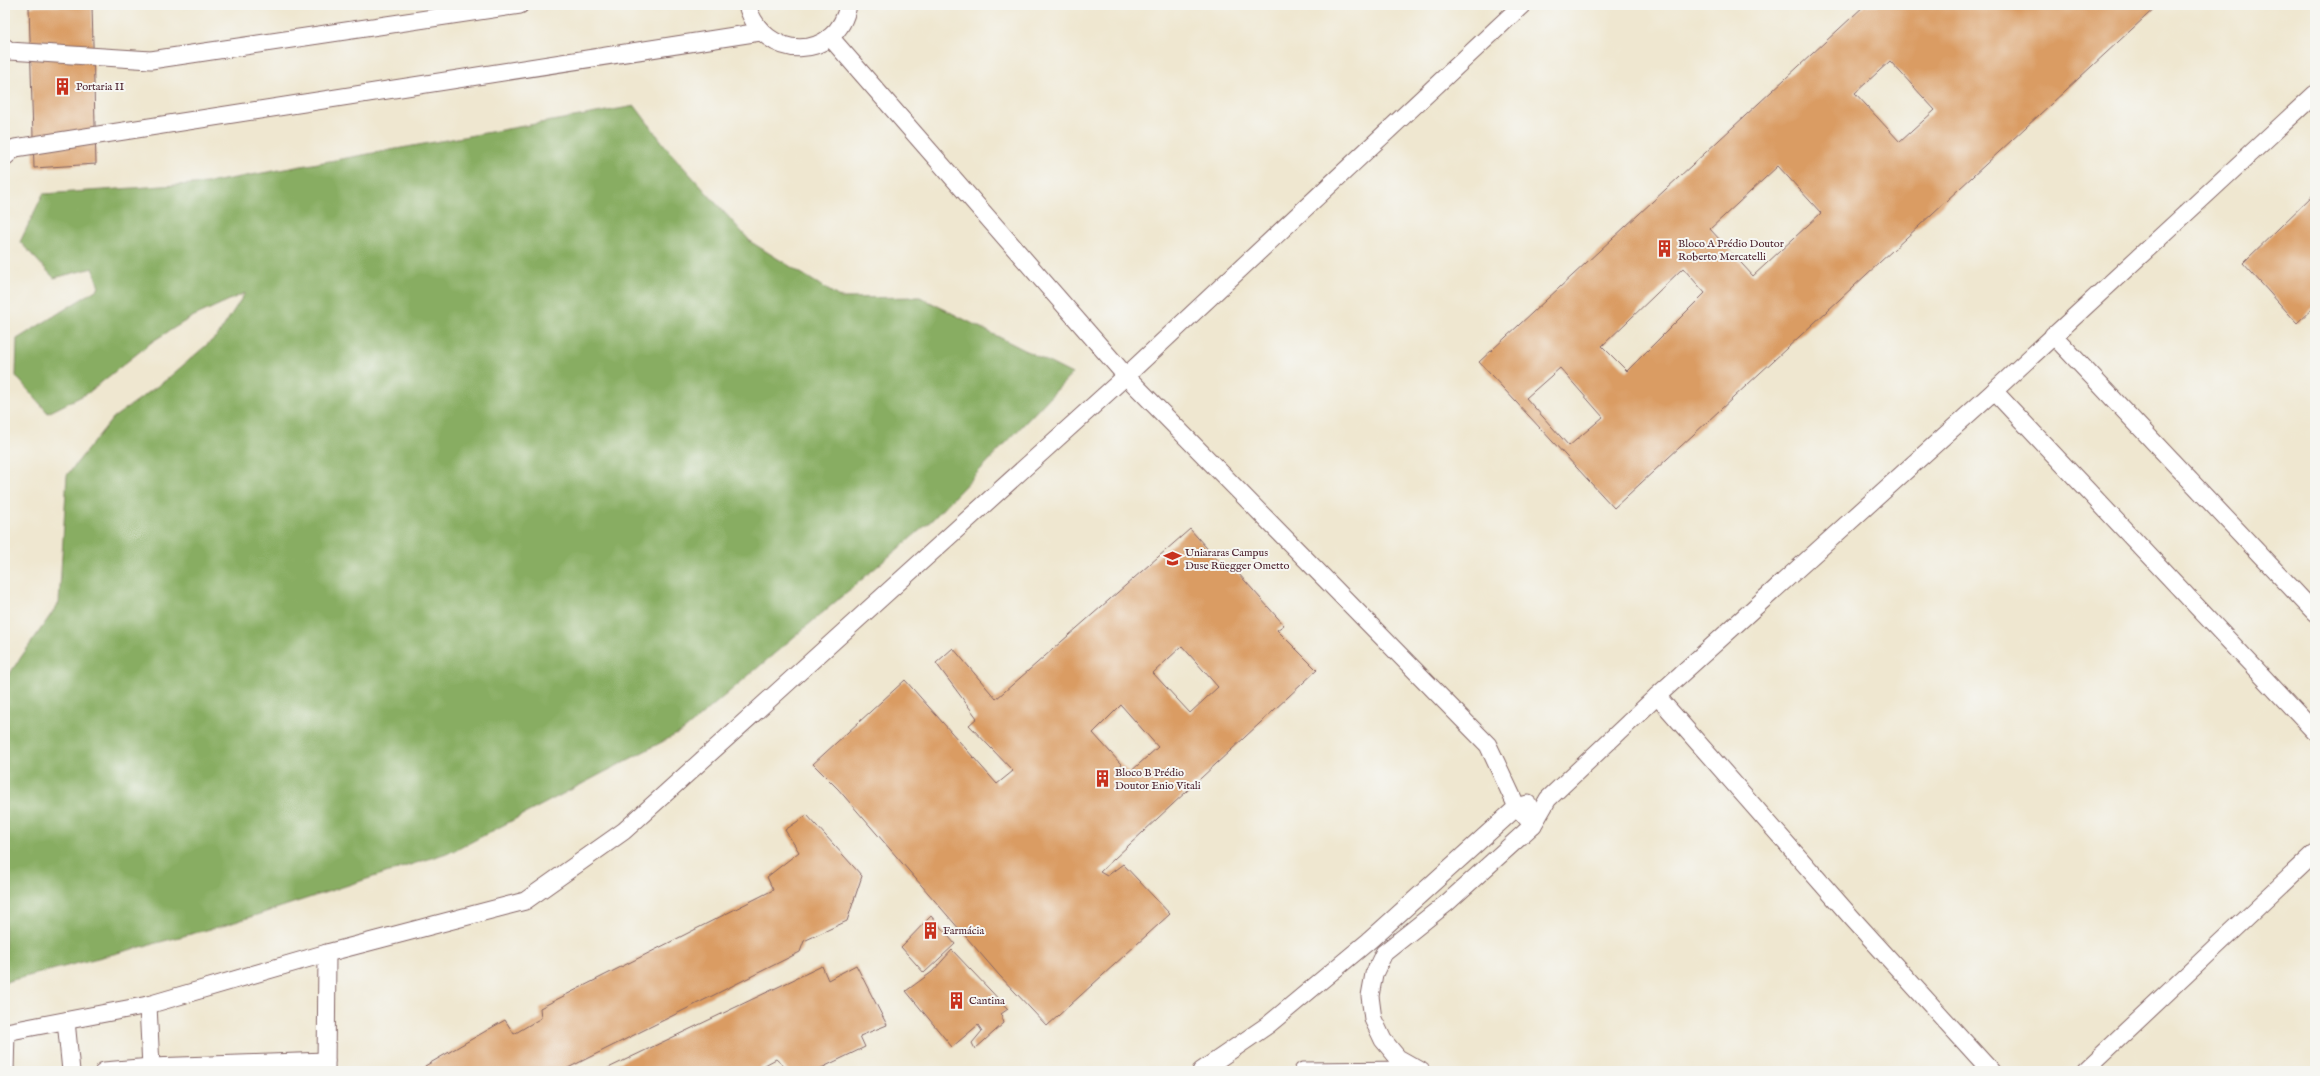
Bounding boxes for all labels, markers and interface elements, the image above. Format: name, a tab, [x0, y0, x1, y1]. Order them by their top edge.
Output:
building icon: Portaria II	[53, 76, 73, 96]
place label: Portaria II	[76, 80, 124, 94]
place label: Bloco A Prédio Doutor Roberto Mercatelli	[1678, 237, 1784, 264]
building icon: Bloco A Prédio Doutor Roberto Mercatelli	[1655, 239, 1675, 259]
place label: Uniararas Campus Duse Rüegger Ometto	[1185, 546, 1289, 573]
school or university icon: Uniararas Campus Duse Rüegger Ometto	[1162, 548, 1182, 568]
place label: Bloco B Prédio Doutor Enio Vitali	[1115, 766, 1201, 793]
building icon: Bloco B Prédio Doutor Enio Vitali	[1092, 768, 1112, 788]
building icon: Farmácia	[920, 920, 940, 940]
place label: Farmácia	[943, 924, 985, 938]
building icon: Cantina	[946, 990, 966, 1010]
place label: Cantina	[969, 994, 1005, 1008]

